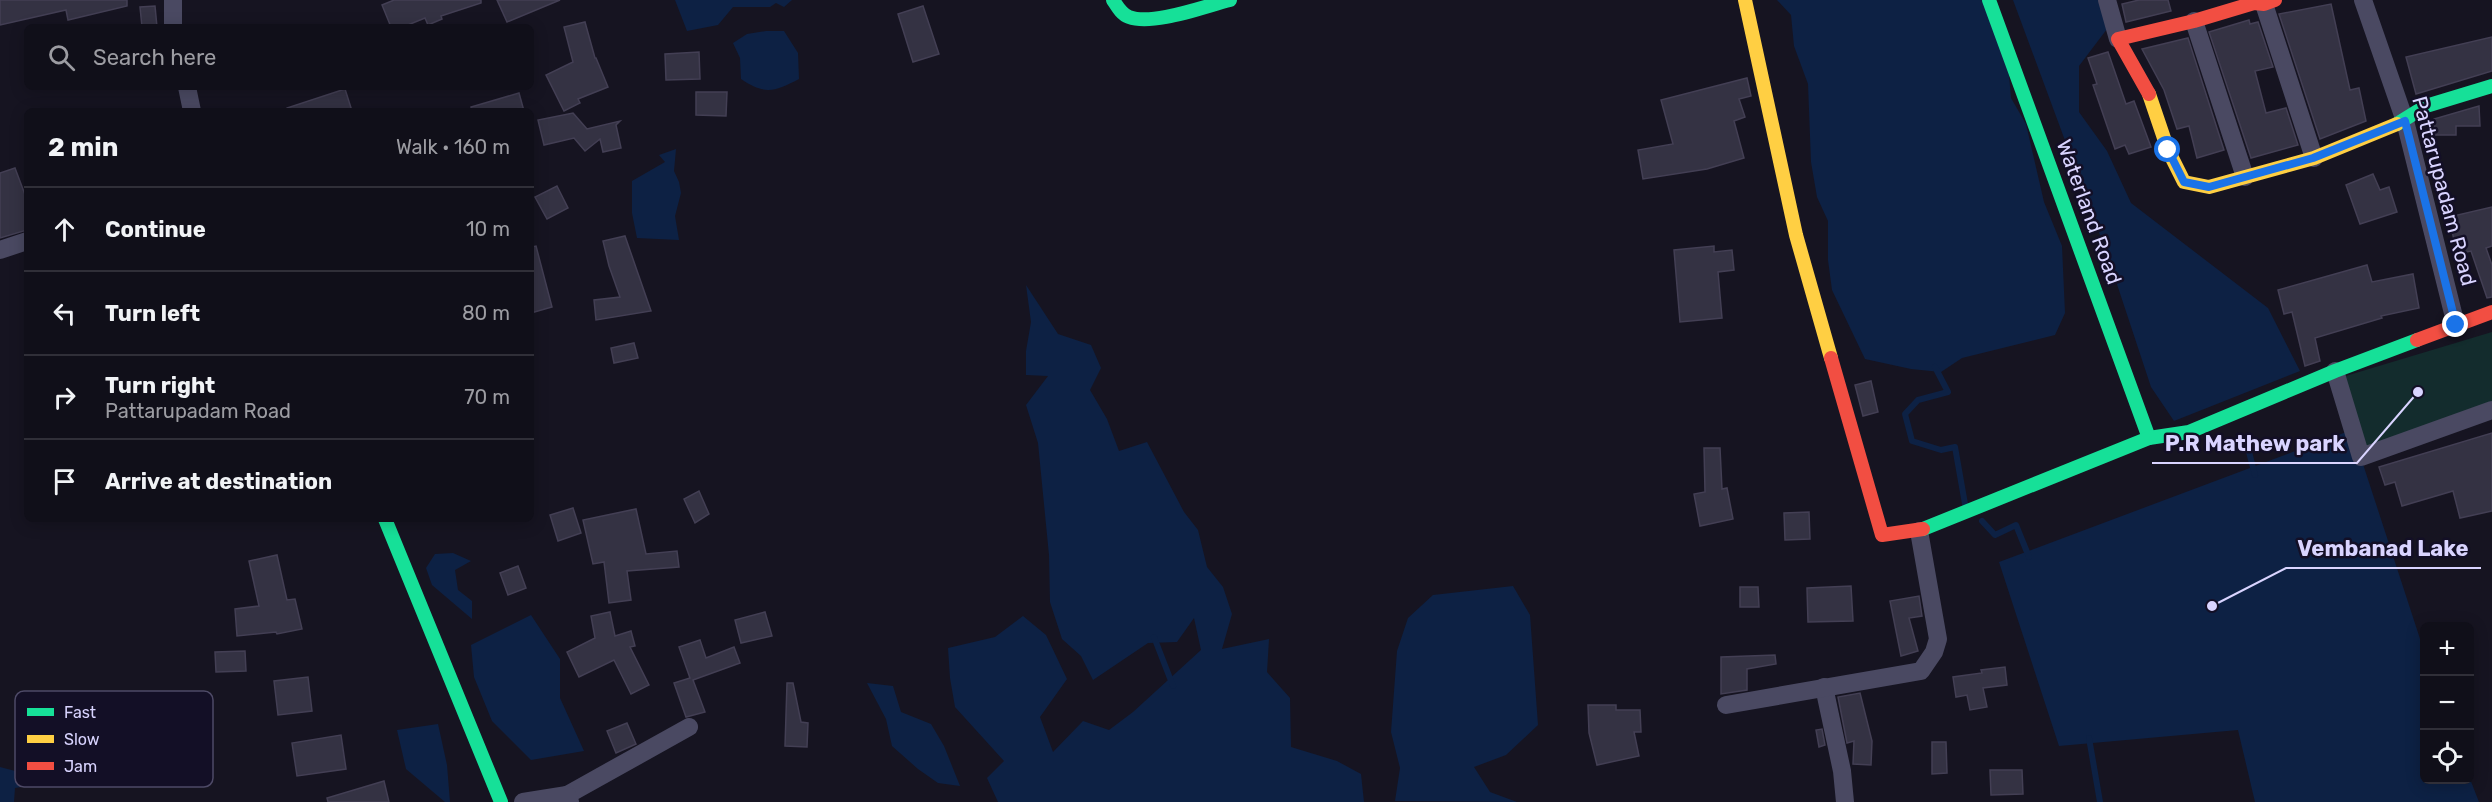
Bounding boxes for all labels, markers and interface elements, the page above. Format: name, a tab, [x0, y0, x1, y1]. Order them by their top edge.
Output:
search box	[24, 24, 534, 90]
icon: search	[45, 41, 78, 74]
text: Search here	[93, 44, 216, 71]
street label: Pattarupadam Road	[2407, 93, 2482, 288]
text: 2 min	[48, 132, 118, 163]
text: Walk · 160 m	[396, 135, 510, 159]
street label: Waterland Road	[2052, 136, 2127, 288]
route start	[2154, 136, 2180, 162]
icon: ahead	[48, 213, 81, 246]
text: Continue	[105, 216, 206, 243]
text: 10 m	[466, 217, 510, 241]
icon: left	[48, 297, 81, 330]
text: Turn left	[105, 300, 200, 327]
text: 80 m	[462, 301, 510, 325]
route end	[2442, 311, 2468, 337]
text: Turn right	[105, 372, 215, 399]
icon: right	[48, 381, 81, 414]
text: 70 m	[464, 385, 510, 409]
text: Pattarupadam Road	[105, 399, 291, 423]
callout: P.R Mathew park	[2152, 423, 2357, 463]
text: P.R Mathew park	[2165, 430, 2345, 457]
icon: arrive	[48, 465, 81, 498]
text: Arrive at destination	[105, 468, 332, 495]
callout: Vembanad Lake	[2286, 528, 2481, 568]
text: Vembanad Lake	[2297, 535, 2469, 562]
map controls	[2420, 622, 2474, 784]
button: +	[2420, 622, 2474, 676]
button: −	[2420, 676, 2474, 730]
legend	[15, 691, 213, 787]
text: Fast	[64, 703, 96, 722]
text: Slow	[64, 730, 100, 749]
button: locate	[2420, 730, 2474, 784]
text: Jam	[64, 757, 97, 776]

